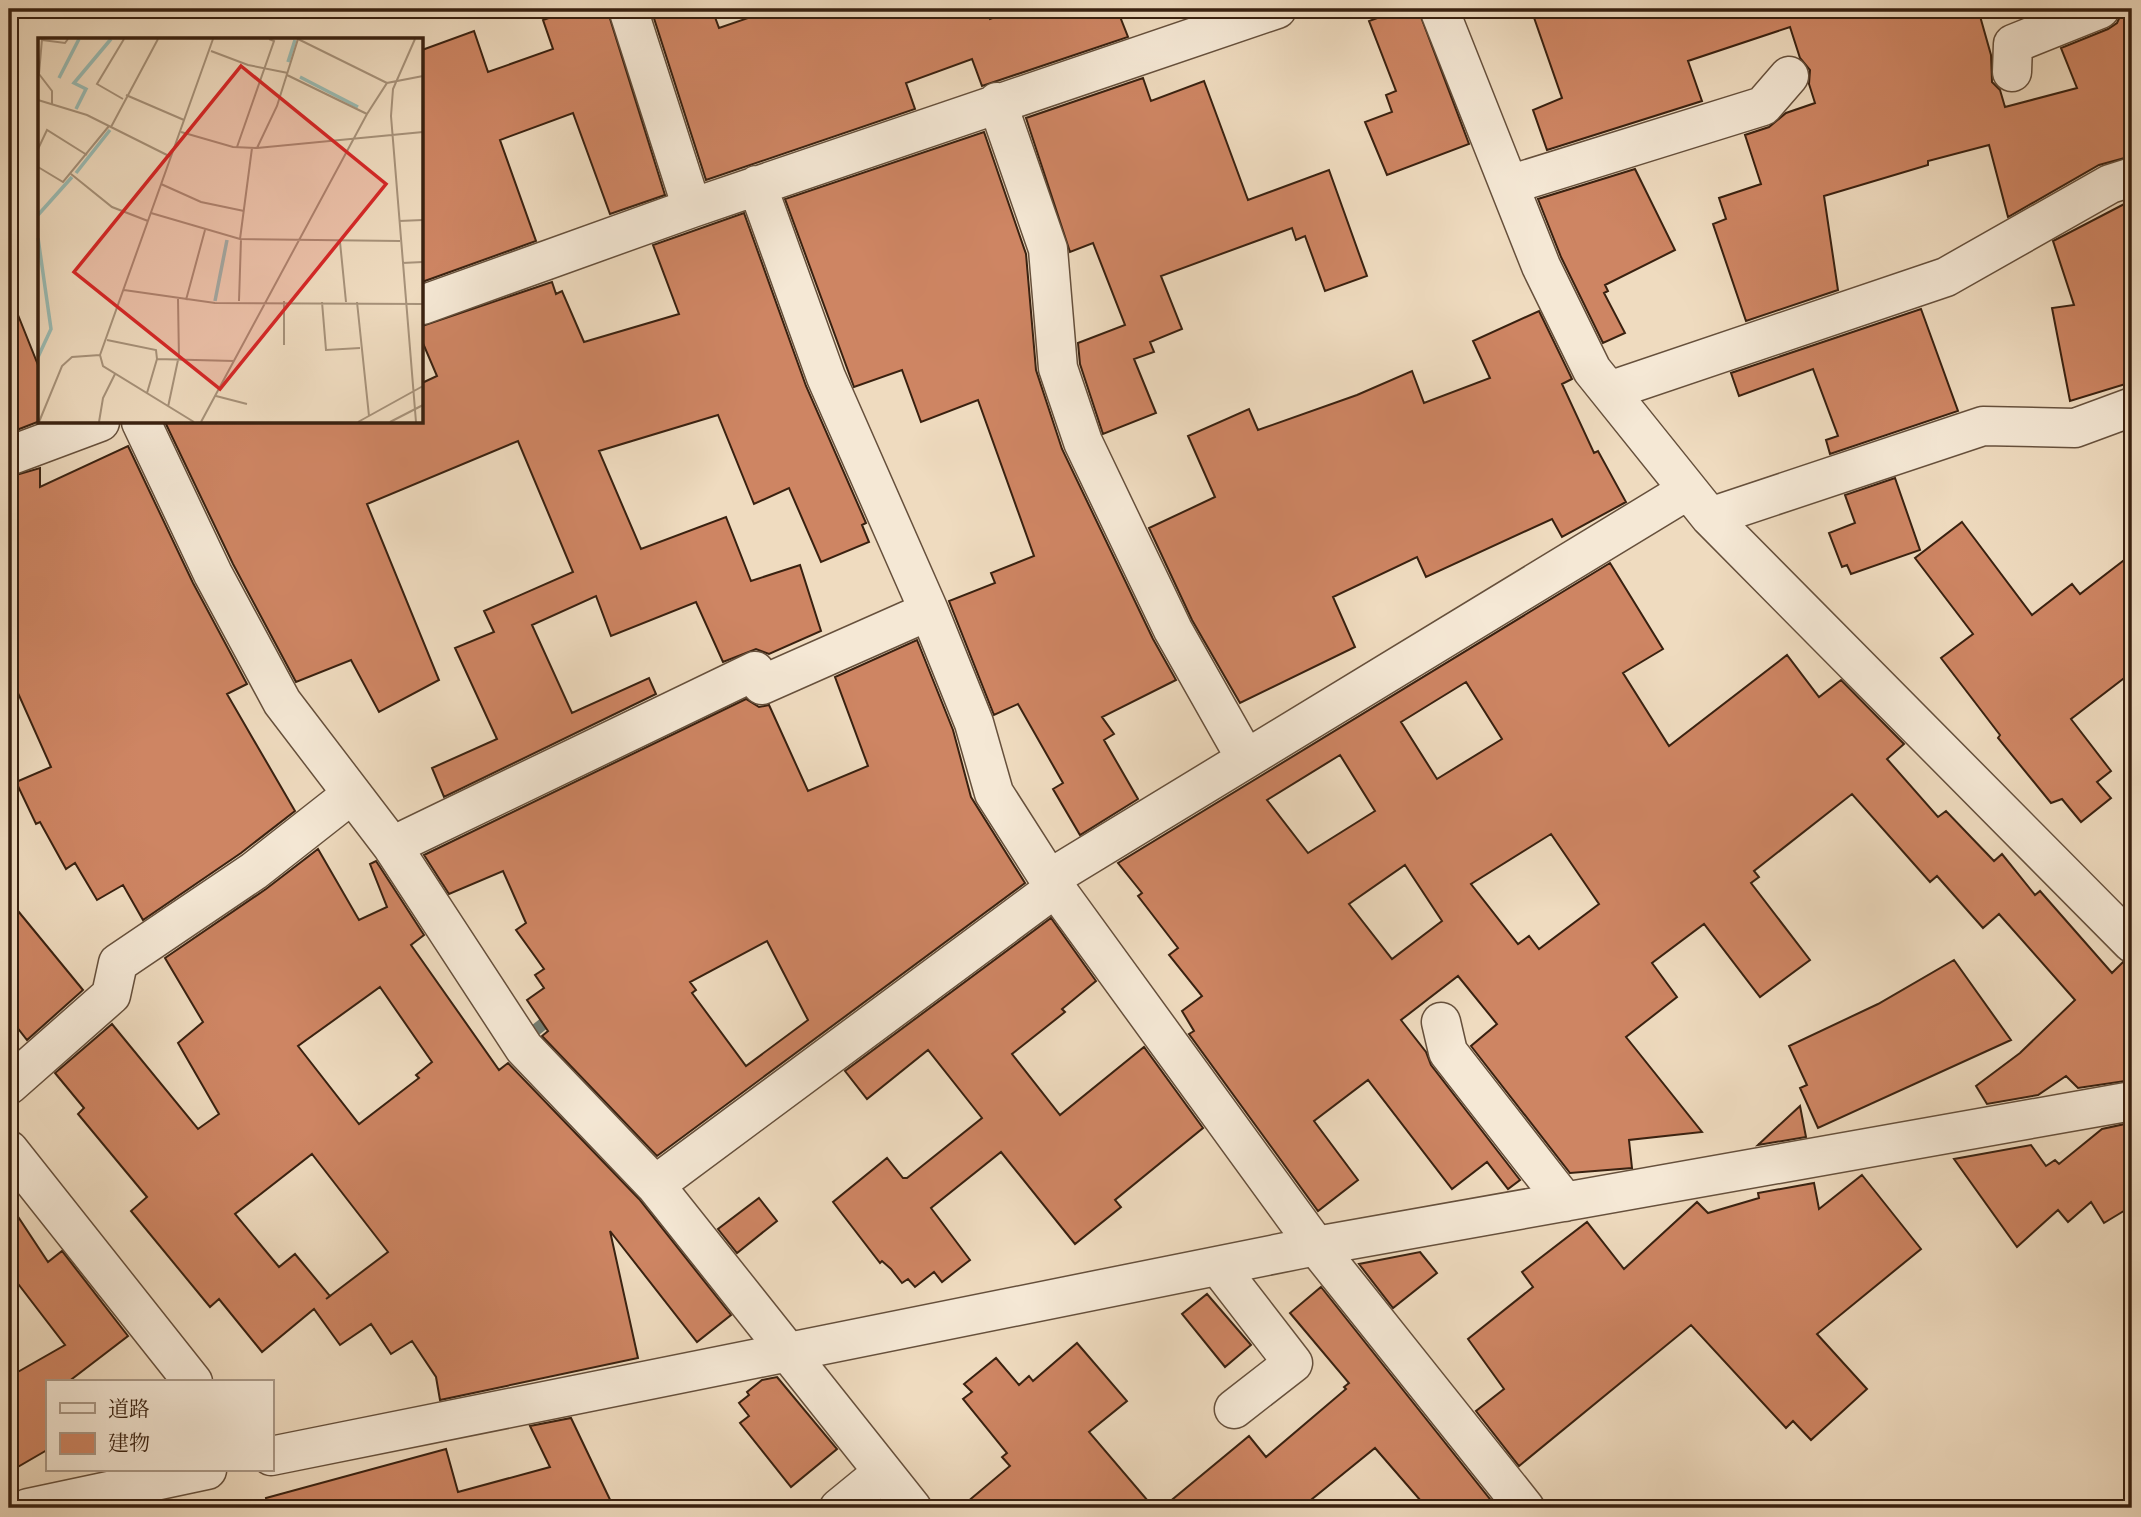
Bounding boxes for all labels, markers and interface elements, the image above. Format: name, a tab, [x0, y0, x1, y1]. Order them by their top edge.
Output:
inset map	[38, 38, 424, 424]
legend	[46, 1380, 273, 1472]
text: 道路	[108, 1397, 150, 1424]
text: 建物	[108, 1431, 150, 1458]

